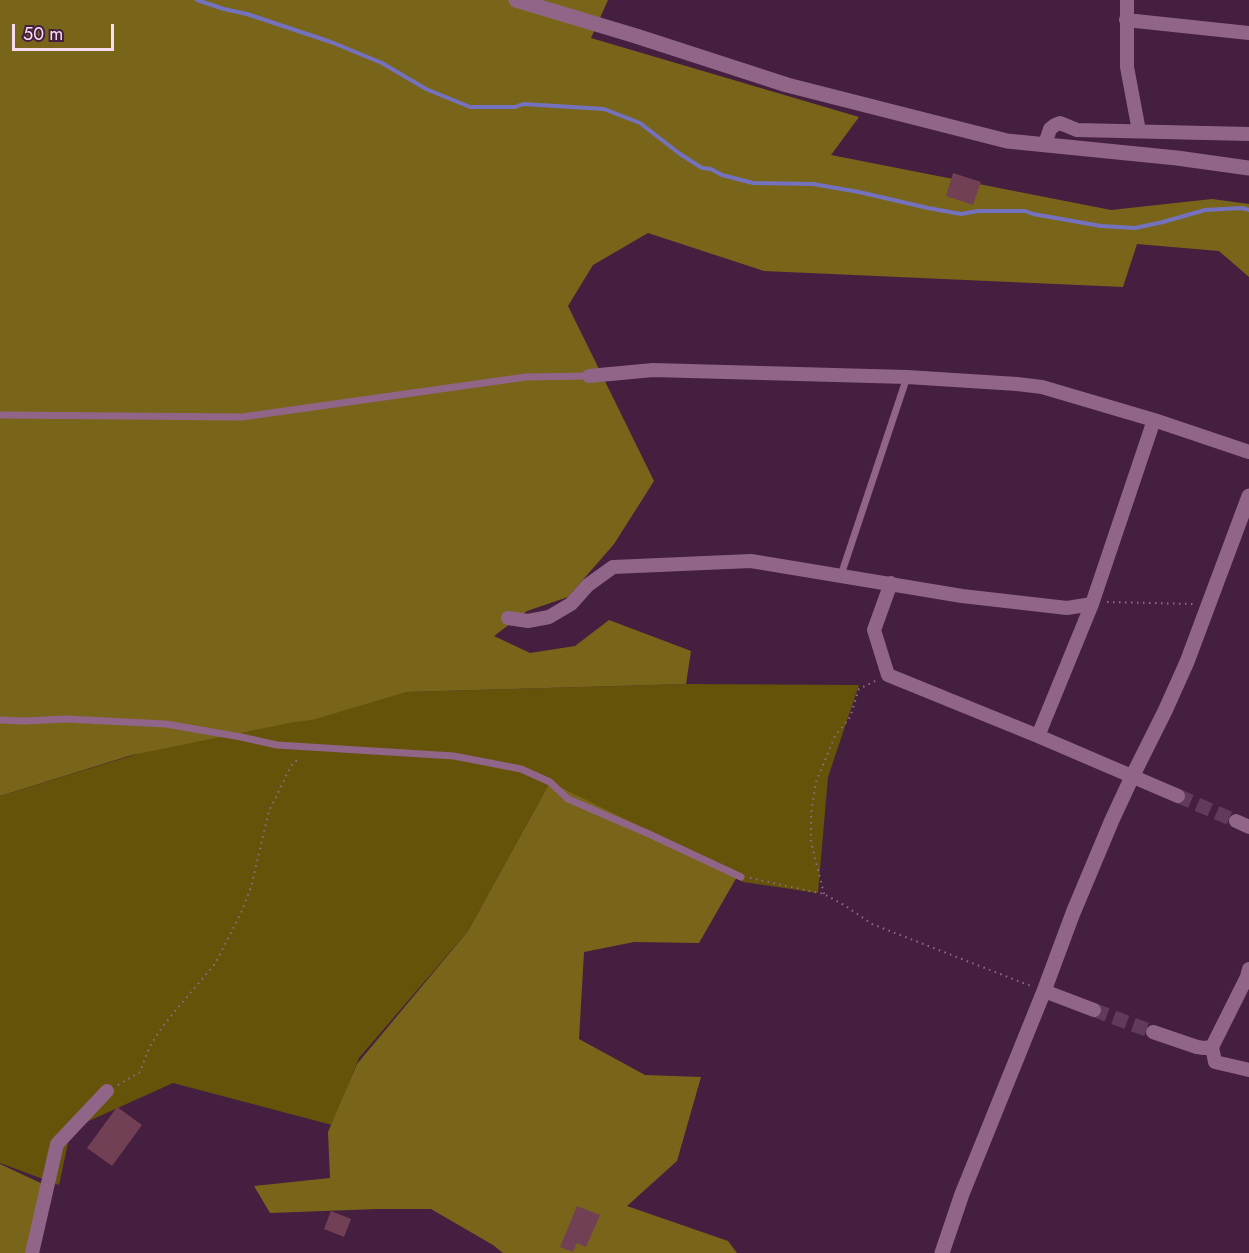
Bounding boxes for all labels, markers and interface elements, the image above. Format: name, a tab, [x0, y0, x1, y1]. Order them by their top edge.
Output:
scale bar	[15, 12, 117, 50]
text: 50 m	[23, 21, 63, 47]

